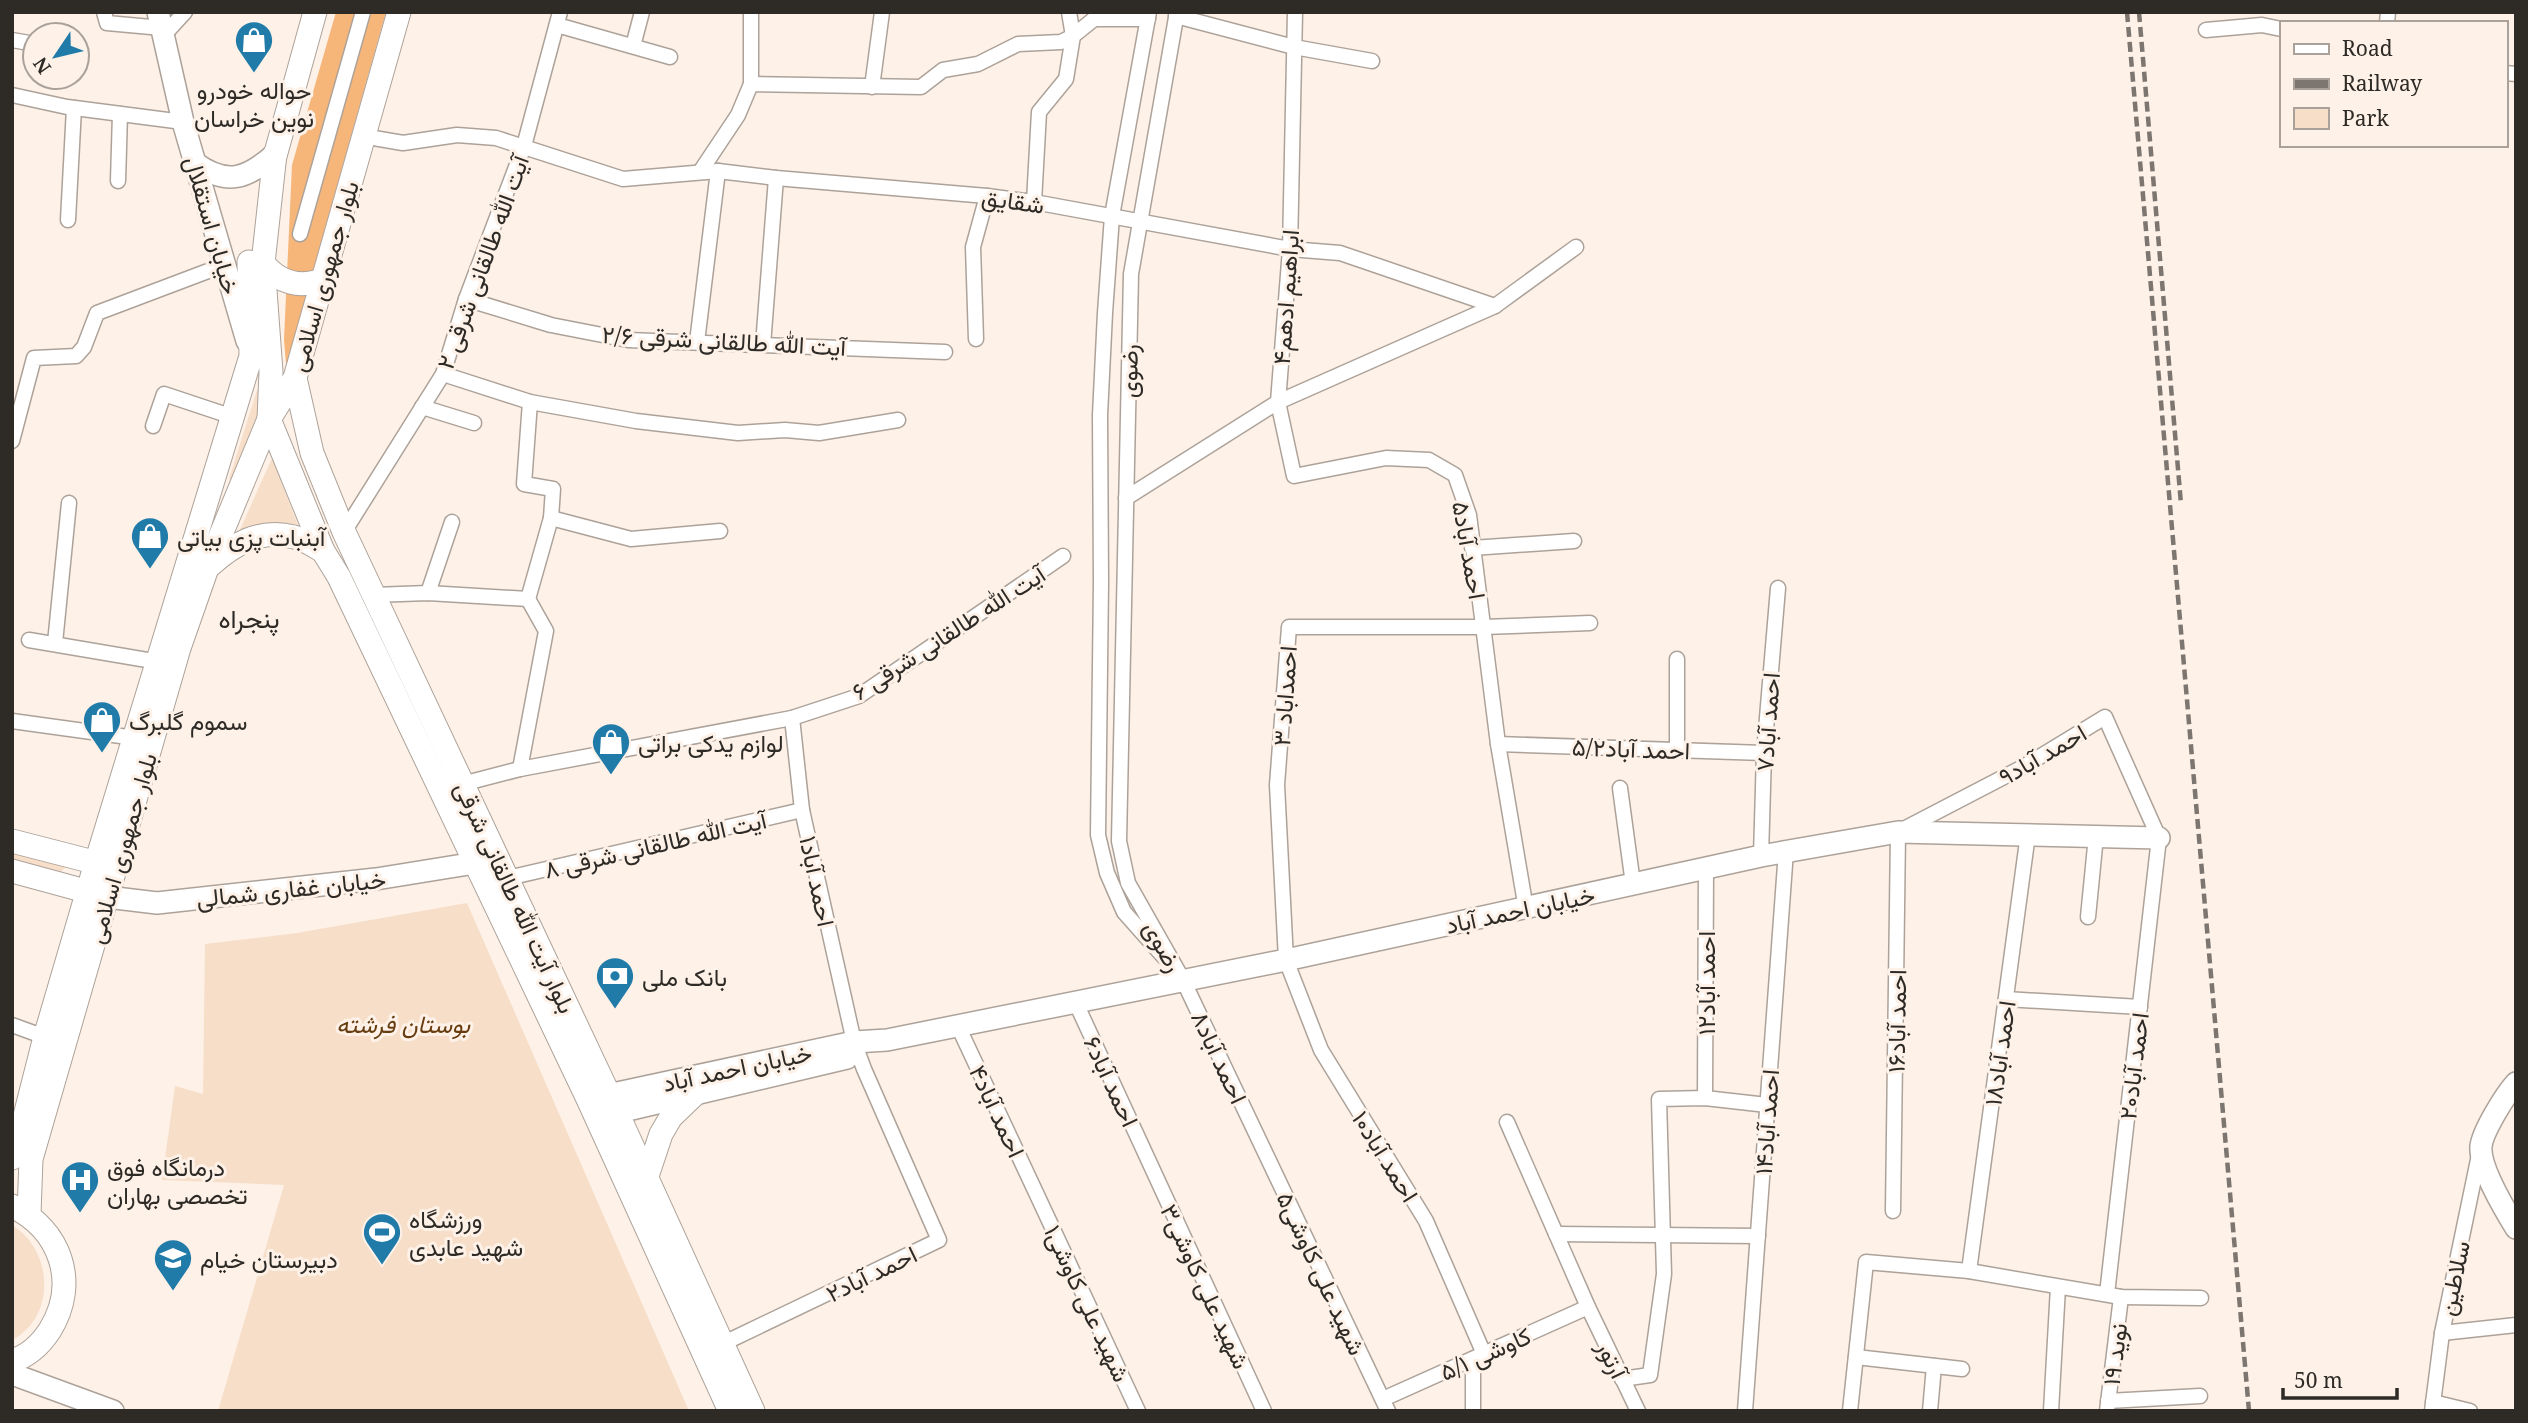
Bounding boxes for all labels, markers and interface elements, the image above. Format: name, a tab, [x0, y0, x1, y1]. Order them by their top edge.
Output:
shop icon: حواله خودرو نوین خراسان	[233, 19, 275, 74]
north arrow	[21, 21, 91, 91]
legend	[2280, 21, 2507, 147]
text: Road	[2342, 34, 2393, 62]
text: N	[27, 52, 57, 79]
text: Railway	[2342, 69, 2422, 97]
place label: حواله خودرو نوین خراسان	[194, 73, 314, 134]
text: Park	[2342, 104, 2389, 132]
street label: آیت الله طالقانی شرقی ۲	[428, 148, 537, 374]
street label: خیابان استقلال	[178, 152, 248, 298]
street label: بلوار جمهوری اسلامی	[280, 177, 366, 375]
street label: شقایق	[979, 179, 1047, 221]
street label: ابراهیم ادهم۴	[1264, 228, 1307, 366]
street label: آیت الله طالقانی شرقی ۲/۶	[601, 317, 849, 363]
street label: رضوی	[1111, 344, 1145, 398]
street label: احمد آباد۵	[1445, 498, 1495, 602]
shop icon: آبنبات پزی بیاتی	[129, 515, 171, 570]
place label: آبنبات پزی بیاتی	[177, 520, 328, 554]
street label: آیت الله طالقانی شرقی ۶	[845, 556, 1053, 707]
district label: پنجراه	[219, 600, 280, 637]
street label: احمداباد ۳	[1264, 645, 1304, 747]
street label: احمد آباد۷	[1747, 671, 1787, 773]
shop icon: سموم گلبرگ	[81, 699, 123, 754]
place label: سموم گلبرگ	[129, 704, 248, 738]
street label: احمد آباد۹	[1992, 716, 2092, 792]
shop icon: لوازم یدکی براتی	[590, 721, 632, 776]
place label: لوازم یدکی براتی	[638, 726, 784, 760]
street label: احمد آباد۵/۲	[1571, 729, 1691, 767]
street label: بلوار جمهوری اسلامی	[78, 749, 164, 947]
street label: بلوار آیت الله طالقانی شرقی	[448, 776, 584, 1018]
street label: آیت الله طالقانی شرقی ۸	[541, 802, 772, 886]
street label: احمد آباد۱	[792, 833, 844, 929]
street label: خیابان غفاری شمالی	[195, 862, 387, 914]
street label: خیابان احمد آباد	[1442, 877, 1598, 941]
street label: رضوی	[1136, 914, 1192, 978]
street label: احمد آباد۱۲	[1689, 931, 1722, 1035]
bank icon: بانک ملی	[594, 955, 636, 1010]
place label: بانک ملی	[642, 960, 727, 993]
street label: احمد آباد۱۶	[1879, 969, 1913, 1073]
street label: احمد آباد۱۸	[1975, 998, 2023, 1108]
street label: احمد آباد۸	[1184, 1005, 1256, 1109]
park label: بوستان فرشته	[336, 1007, 471, 1040]
street label: احمد آباد۲۰	[2110, 1011, 2156, 1121]
street label: احمد آباد۶	[1077, 1030, 1147, 1132]
street label: خیابان احمد آباد	[659, 1035, 815, 1099]
street label: احمد آباد۴	[962, 1059, 1034, 1163]
street label: احمد آباد۱۴	[1746, 1068, 1786, 1176]
street label: احمد آباد۱۰	[1345, 1104, 1427, 1208]
place label: درمانگاه فوق تخصصی بهاران	[107, 1150, 248, 1211]
hospital icon: درمانگاه فوق تخصصی بهاران	[59, 1159, 101, 1214]
street label: شهید علی کاوشی۵	[1270, 1186, 1374, 1360]
street label: شهید علی کاوشی۳	[1153, 1198, 1259, 1374]
place label: ورزشگاه شهید عابدی	[409, 1202, 523, 1263]
sports icon: ورزشگاه شهید عابدی	[361, 1211, 403, 1266]
street label: شهید علی کاوشی۱	[1037, 1219, 1139, 1387]
school or university icon: دبیرستان خیام	[152, 1237, 194, 1292]
street label: احمد آباد۲	[820, 1237, 922, 1309]
street label: سلاطین	[2429, 1237, 2477, 1319]
place label: دبیرستان خیام	[200, 1242, 338, 1276]
street label: کاوشی ۵/۱	[1434, 1318, 1536, 1388]
street label: نوید ۱۹	[2094, 1321, 2134, 1387]
street label: آرتور	[1589, 1334, 1637, 1386]
scale bar	[2283, 1356, 2397, 1400]
text: 50 m	[2294, 1366, 2343, 1394]

